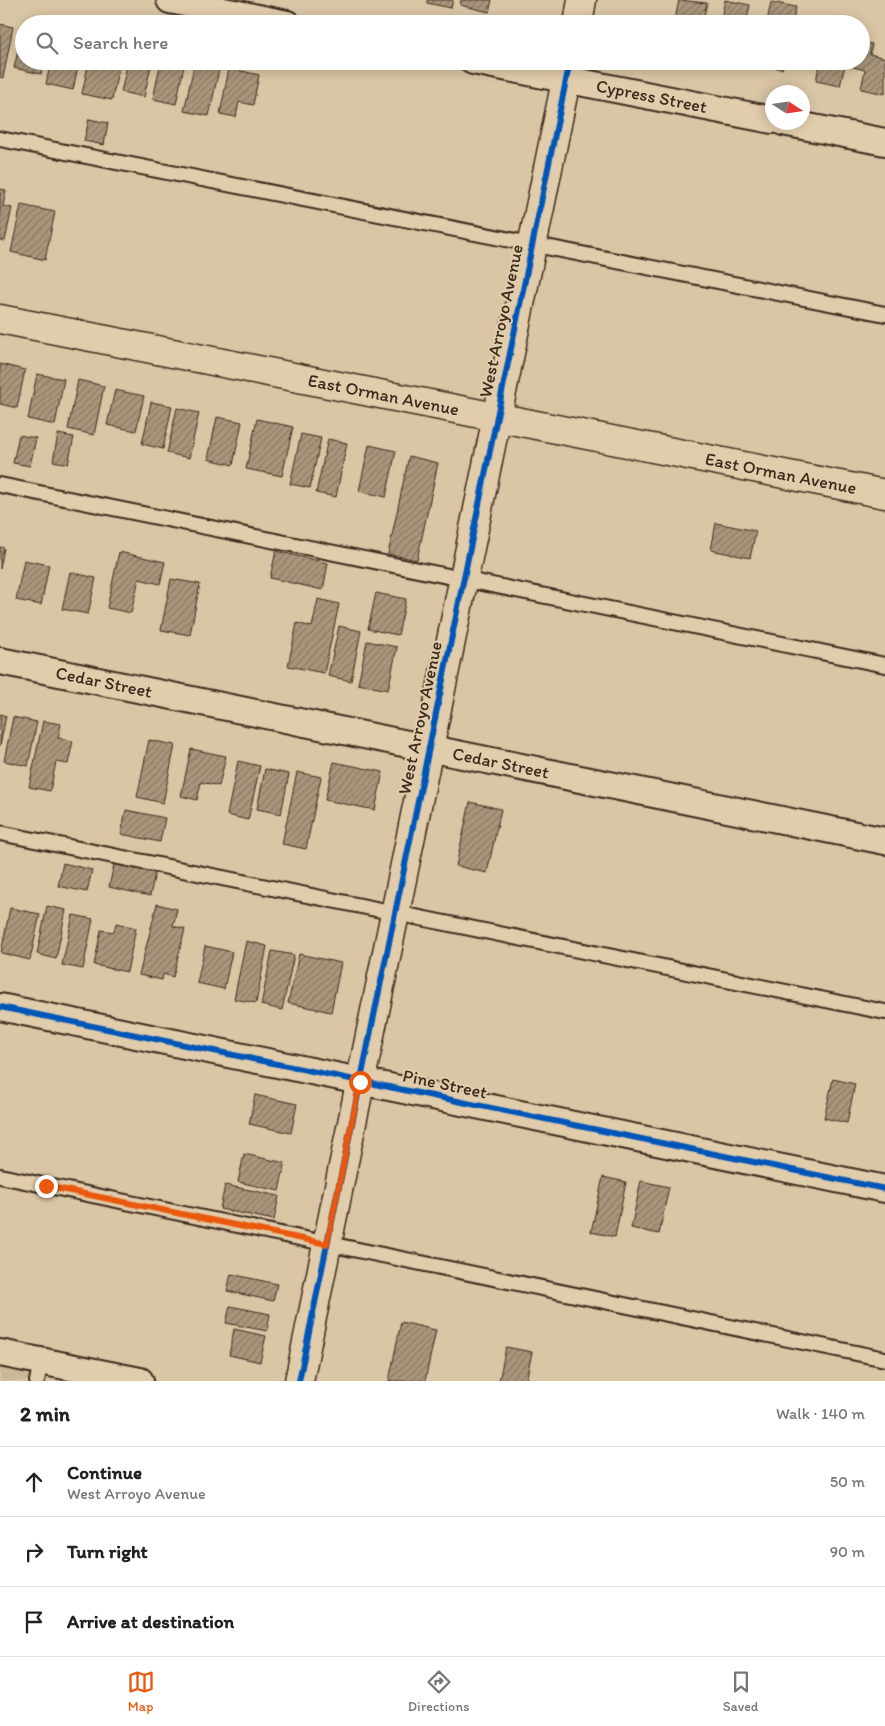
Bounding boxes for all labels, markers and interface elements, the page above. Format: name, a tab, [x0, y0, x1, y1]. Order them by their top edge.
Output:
search box	[15, 15, 870, 70]
icon: search	[33, 29, 61, 57]
text: Search here	[73, 31, 168, 54]
street label: Cypress Street	[594, 75, 709, 118]
north arrow	[765, 85, 810, 130]
street label: West Arroyo Avenue	[474, 242, 528, 400]
street label: East Orman Avenue	[306, 369, 461, 421]
street label: East Orman Avenue	[703, 448, 858, 499]
street label: West Arroyo Avenue	[393, 639, 447, 797]
street label: Cedar Street	[54, 662, 154, 703]
street label: Cedar Street	[451, 742, 551, 783]
street label: Pine Street	[401, 1064, 489, 1104]
route start	[349, 1071, 372, 1094]
route end	[35, 1175, 58, 1198]
text: 2 min	[20, 1401, 70, 1426]
text: Walk · 140 m	[776, 1404, 865, 1423]
text: Continue	[67, 1461, 142, 1484]
icon: ahead	[20, 1468, 48, 1496]
text: 50 m	[830, 1472, 865, 1491]
text: West Arroyo Avenue	[67, 1484, 206, 1503]
icon: right	[20, 1538, 48, 1566]
text: Turn right	[67, 1540, 148, 1563]
text: 90 m	[830, 1542, 865, 1561]
icon: arrive	[20, 1608, 48, 1636]
text: Arrive at destination	[67, 1610, 234, 1633]
tab: Map	[127, 1668, 155, 1715]
tab: Directions	[408, 1668, 469, 1715]
tab: Saved	[723, 1668, 758, 1715]

